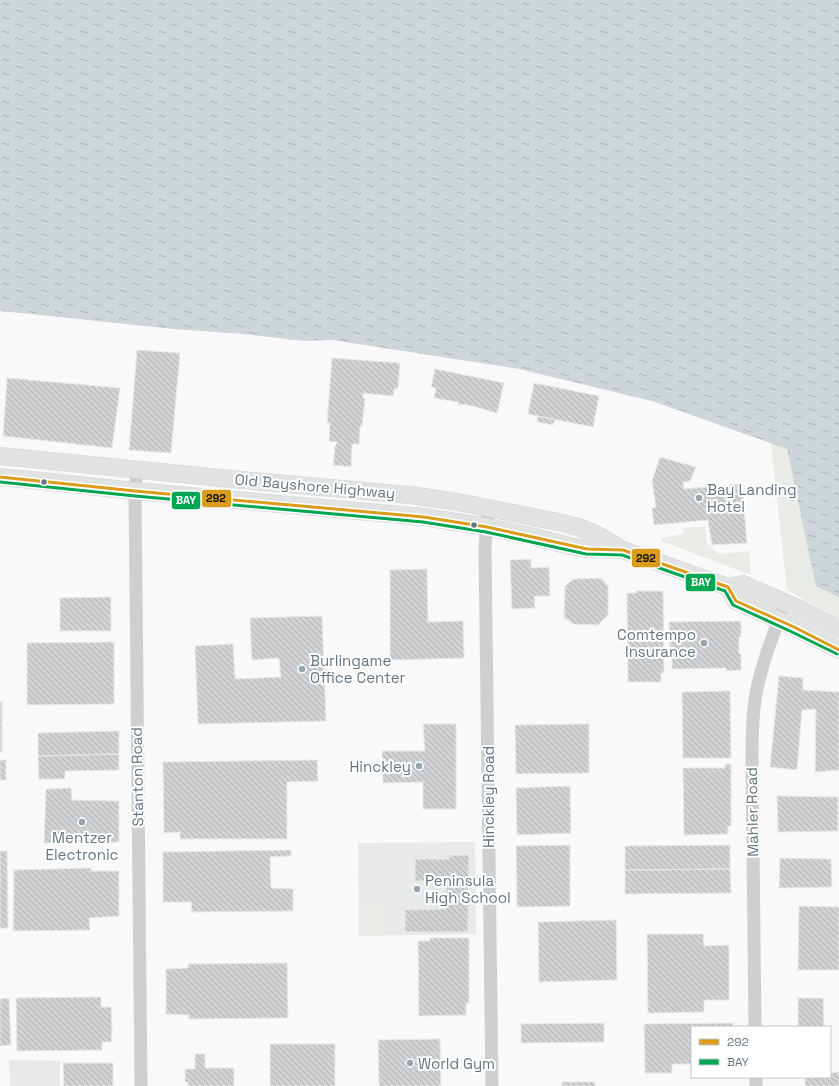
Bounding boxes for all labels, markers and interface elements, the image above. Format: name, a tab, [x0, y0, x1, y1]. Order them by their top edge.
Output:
street label: Old Bayshore Highway	[234, 470, 396, 502]
unlabelled marker	[39, 477, 49, 487]
place label: Bay Landing Hotel	[707, 480, 797, 516]
line badge: 292	[201, 489, 232, 508]
line badge: BAY	[171, 491, 201, 510]
text: 292	[206, 491, 226, 505]
text: BAY	[176, 493, 196, 507]
marker: Bay Landing Hotel	[694, 493, 704, 503]
unlabelled marker	[469, 520, 479, 530]
line badge: 292	[631, 548, 661, 568]
text: 292	[636, 551, 656, 565]
line badge: BAY	[685, 573, 716, 592]
text: BAY	[691, 575, 711, 589]
place label: Comtempo Insurance	[617, 625, 696, 661]
marker: Comtempo Insurance	[699, 638, 709, 648]
place label: Burlingame Office Center	[310, 651, 406, 687]
marker: Burlingame Office Center	[297, 664, 307, 674]
street label: Stanton Road	[127, 727, 147, 827]
street label: Hinckley Road	[479, 746, 498, 848]
place label: Hinckley	[350, 757, 411, 776]
marker: Hinckley	[414, 761, 424, 771]
street label: Mahler Road	[742, 767, 762, 857]
marker: Mentzer Electronic	[77, 817, 87, 827]
place label: Mentzer Electronic	[45, 828, 119, 864]
place label: Peninsula High School	[425, 871, 511, 907]
marker: Peninsula High School	[412, 884, 422, 894]
legend	[691, 1026, 831, 1078]
text: 292	[727, 1034, 749, 1050]
place label: World Gym	[418, 1054, 495, 1073]
text: BAY	[727, 1054, 750, 1070]
marker: World Gym	[405, 1058, 415, 1068]

